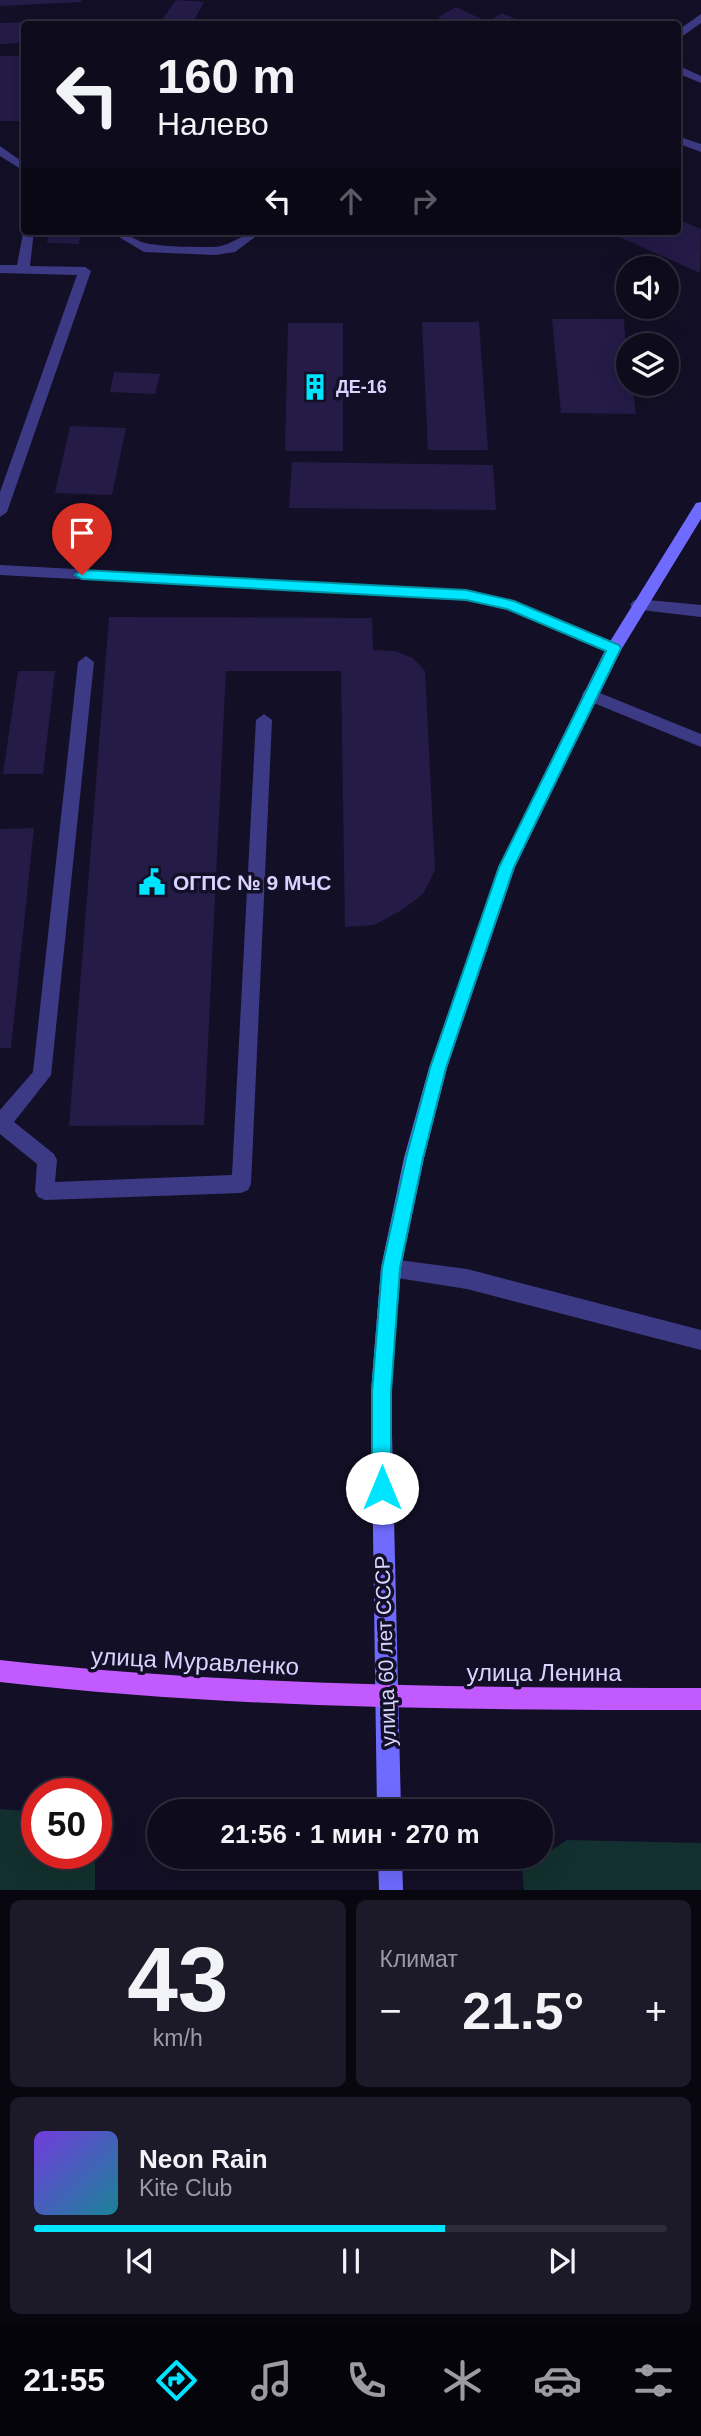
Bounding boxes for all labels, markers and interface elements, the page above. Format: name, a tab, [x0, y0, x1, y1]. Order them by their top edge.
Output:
icon: left	[42, 49, 133, 140]
text: 160 m	[157, 49, 296, 103]
text: Налево	[157, 106, 269, 142]
icon: left	[259, 182, 297, 220]
icon: ahead	[332, 182, 370, 220]
icon: right	[405, 182, 443, 220]
map controls	[616, 256, 679, 396]
button: sound	[616, 256, 679, 319]
button: layers	[616, 333, 679, 396]
building icon: ДЕ-16	[300, 372, 330, 402]
place label: ДЕ-16	[336, 377, 387, 397]
pin	[52, 503, 112, 575]
icon: arrive	[63, 514, 101, 552]
public building icon: ОГПС № 9 МЧС	[137, 867, 167, 897]
place label: ОГПС № 9 МЧС	[173, 871, 332, 894]
position arrow	[345, 1451, 419, 1525]
street label: улица 60 лет СССР	[370, 1555, 400, 1747]
street label: улица Муравленко	[90, 1642, 300, 1680]
street label: улица Ленина	[466, 1659, 622, 1686]
speed limit sign: 50	[21, 1778, 112, 1869]
text: 21:56 · 1 мин · 270 m	[220, 1819, 480, 1849]
text: 43	[127, 1929, 228, 2030]
text: Климат	[380, 1946, 458, 1972]
text: 21.5°	[462, 1982, 584, 2040]
text: −	[380, 1990, 402, 2032]
text: +	[645, 1990, 667, 2032]
text: km/h	[153, 2025, 203, 2051]
text: Neon Rain	[139, 2144, 268, 2174]
text: Kite Club	[139, 2175, 232, 2201]
icon: previous	[121, 2242, 159, 2280]
icon: pause	[332, 2242, 370, 2280]
icon: next	[543, 2242, 581, 2280]
icon: directions	[152, 2356, 201, 2405]
icon: music	[247, 2356, 296, 2405]
icon: phone	[342, 2356, 391, 2405]
icon: climate	[438, 2356, 487, 2405]
icon: car	[533, 2356, 582, 2405]
icon: filters	[629, 2356, 678, 2405]
text: 21:55	[23, 2362, 105, 2398]

